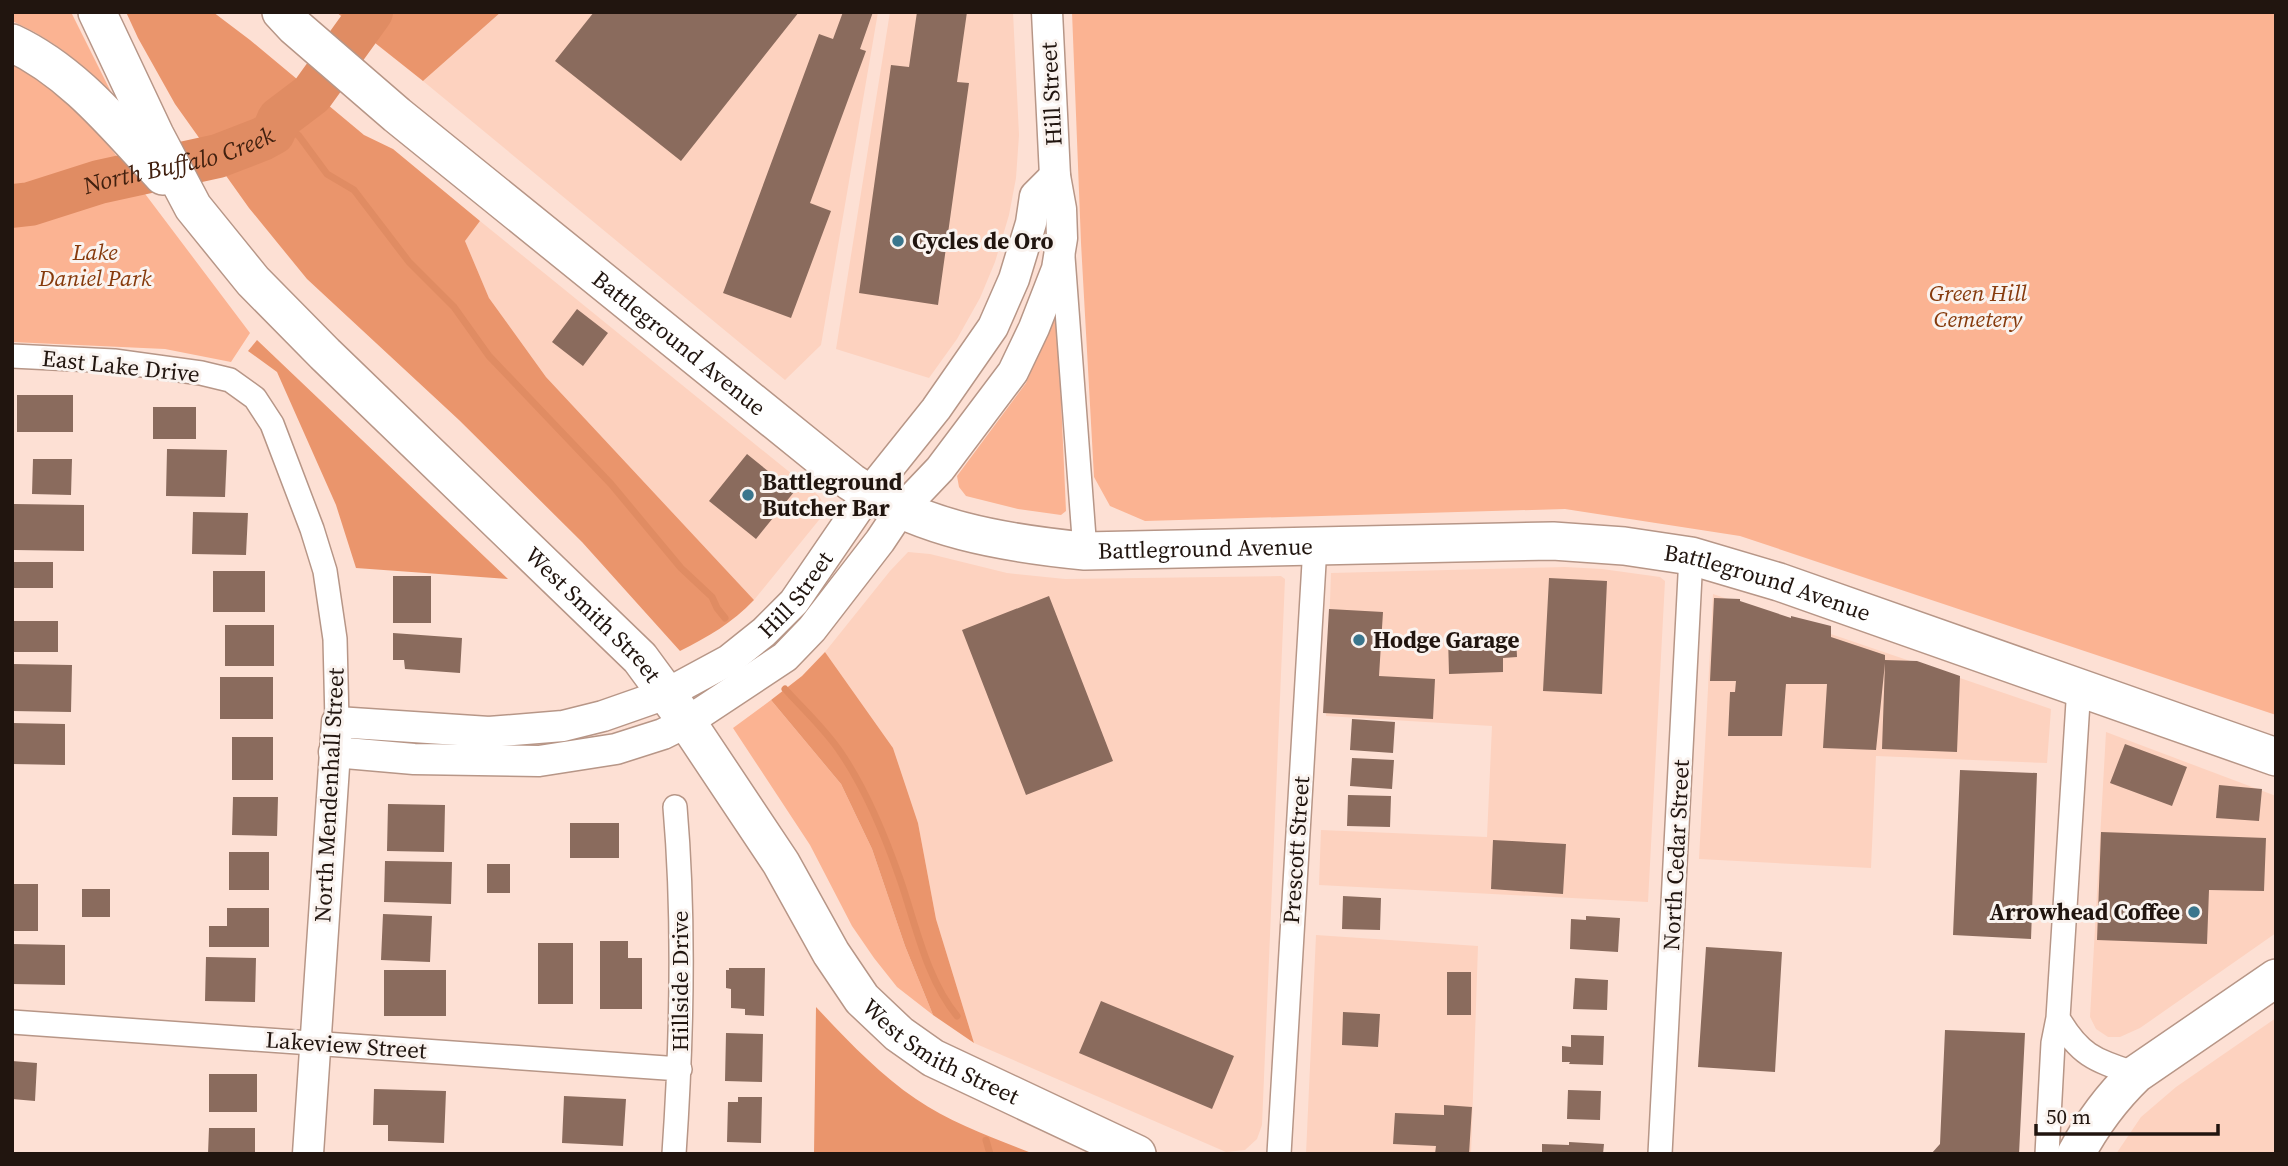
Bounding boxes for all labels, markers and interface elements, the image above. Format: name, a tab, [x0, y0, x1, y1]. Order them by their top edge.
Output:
street label: Hill Street	[1032, 41, 1070, 147]
water label: North Buffalo Creek	[78, 118, 281, 202]
place label: Cycles de Oro	[912, 225, 1054, 257]
marker: Cycles de Oro	[890, 233, 906, 249]
park label: Lake Daniel Park	[37, 236, 152, 294]
street label: Battleground Avenue	[585, 263, 773, 423]
park label: Green Hill Cemetery	[1929, 277, 2028, 335]
street label: East Lake Drive	[41, 342, 201, 390]
place label: Battleground Butcher Bar	[762, 466, 903, 524]
marker: Battleground Butcher Bar	[740, 487, 756, 503]
street label: Battleground Avenue	[1097, 530, 1313, 567]
street label: Battleground Avenue	[1662, 536, 1875, 629]
street label: West Smith Street	[518, 539, 669, 689]
street label: Hill Street	[751, 544, 841, 645]
place label: Hodge Garage	[1373, 624, 1519, 656]
marker: Hodge Garage	[1351, 632, 1367, 648]
street label: North Mendenhall Street	[306, 666, 352, 923]
street label: North Cedar Street	[1655, 758, 1697, 951]
street label: Prescott Street	[1275, 774, 1317, 925]
place label: Arrowhead Coffee	[1990, 896, 2180, 928]
marker: Arrowhead Coffee	[2186, 904, 2202, 920]
street label: Hillside Drive	[664, 910, 696, 1052]
street label: West Smith Street	[855, 991, 1025, 1113]
street label: Lakeview Street	[264, 1023, 428, 1067]
scale bar	[2036, 1092, 2218, 1136]
text: 50 m	[2046, 1102, 2091, 1131]

